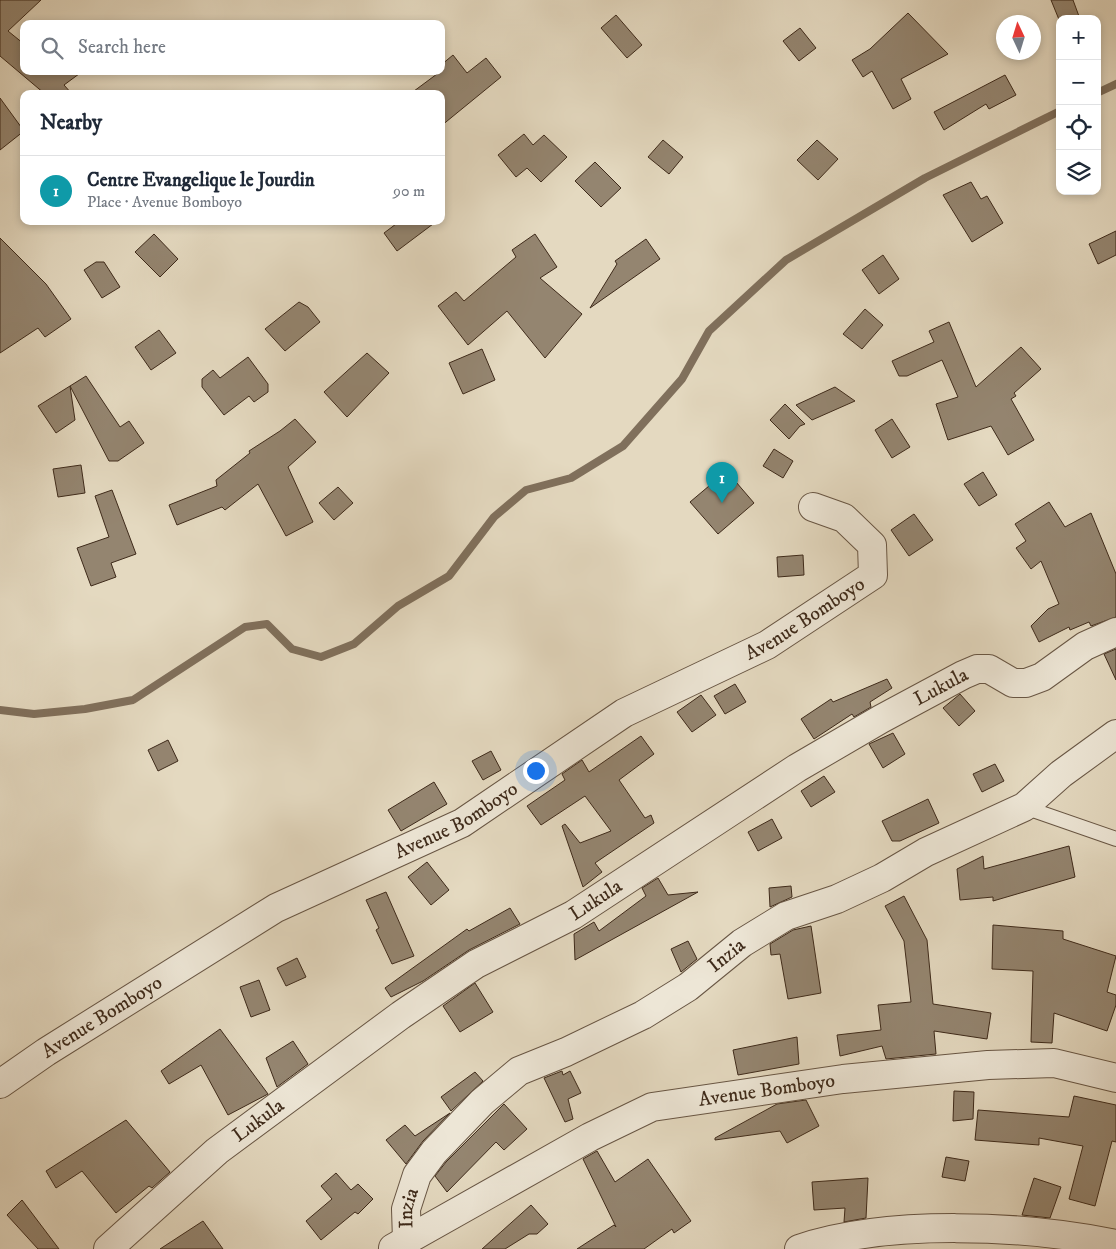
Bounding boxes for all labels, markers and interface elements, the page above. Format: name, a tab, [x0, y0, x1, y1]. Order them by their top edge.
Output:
north arrow	[996, 15, 1041, 60]
map controls	[1056, 15, 1101, 195]
button: +	[1056, 15, 1101, 60]
search box	[20, 20, 445, 75]
icon: search	[38, 34, 66, 62]
text: Search here	[78, 36, 166, 59]
button: −	[1056, 60, 1101, 105]
button: locate	[1056, 105, 1101, 150]
text: Nearby	[40, 110, 102, 136]
button: layers	[1056, 150, 1101, 195]
text: Centre Evangelique le Jourdin	[87, 169, 315, 192]
text: 1	[53, 181, 59, 201]
text: 90 m	[393, 181, 425, 201]
text: Place · Avenue Bomboyo	[87, 192, 242, 212]
pin: 1	[706, 462, 738, 503]
street label: Avenue Bomboyo	[741, 571, 870, 666]
street label: Lukula	[909, 662, 973, 712]
your location	[523, 758, 549, 784]
street label: Avenue Bomboyo	[391, 776, 523, 865]
street label: Lukula	[565, 873, 627, 926]
street label: Inzia	[703, 932, 751, 978]
street label: Avenue Bomboyo	[37, 970, 167, 1064]
street label: Avenue Bomboyo	[697, 1068, 837, 1113]
street label: Lukula	[228, 1093, 290, 1148]
street label: Inzia	[394, 1184, 425, 1229]

